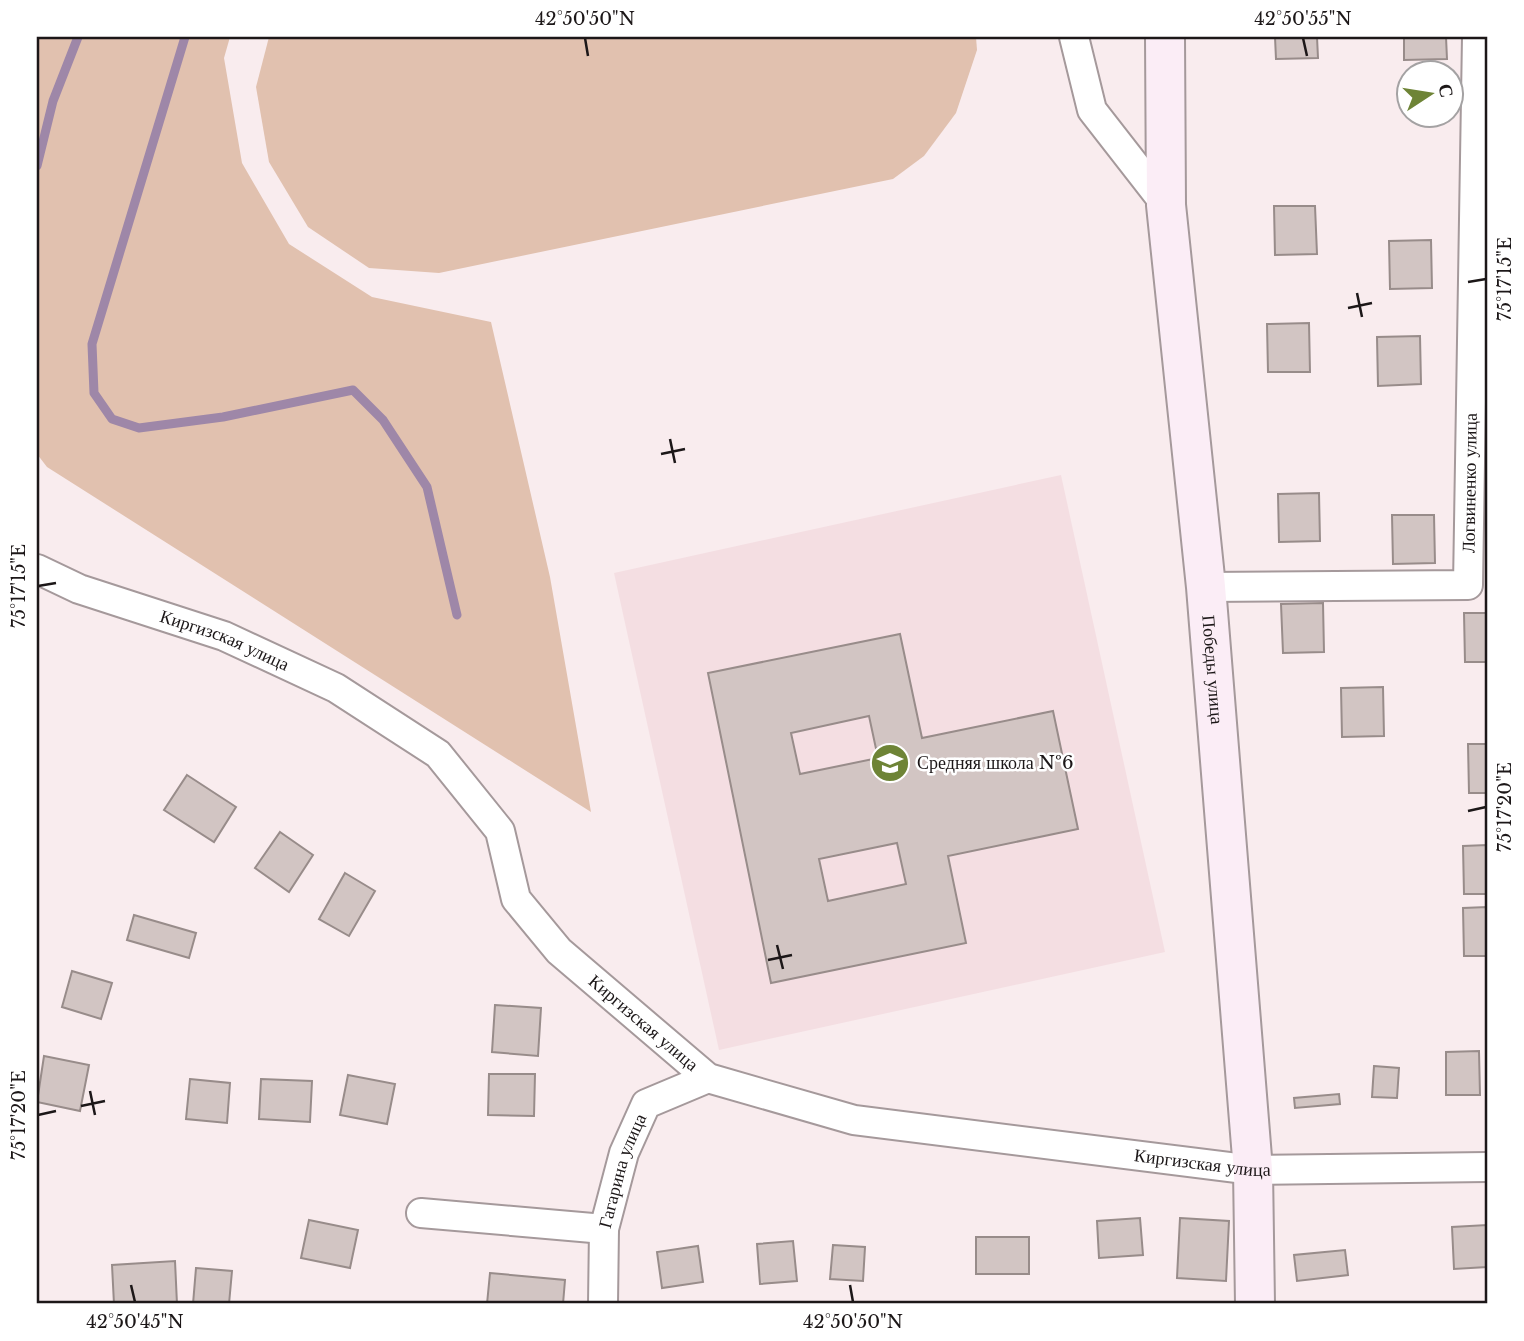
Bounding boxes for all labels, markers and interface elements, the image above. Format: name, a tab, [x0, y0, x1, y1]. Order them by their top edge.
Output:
text: 42°50'50"N	[535, 8, 635, 30]
text: 42°50'55"N	[1254, 8, 1352, 30]
north arrow	[1394, 60, 1464, 130]
text: С	[1433, 81, 1459, 100]
text: 75°17'15"E	[1494, 237, 1516, 321]
street label: Логвиненко улица	[1458, 413, 1482, 553]
text: 75°17'15"E	[8, 544, 30, 628]
street label: Киргизская улица	[157, 605, 293, 676]
street label: Победы улица	[1197, 614, 1228, 725]
school or university icon: Средняя школа №6	[869, 742, 911, 784]
place label: Средняя школа №6	[917, 752, 1074, 774]
text: 75°17'20"E	[1494, 762, 1516, 852]
street label: Киргизская улица	[584, 970, 703, 1076]
text: 75°17'20"E	[8, 1070, 30, 1160]
street label: Гагарина улица	[594, 1110, 651, 1230]
street label: Киргизская улица	[1133, 1144, 1271, 1181]
text: 42°50'45"N	[86, 1311, 184, 1333]
text: 42°50'50"N	[803, 1311, 903, 1333]

